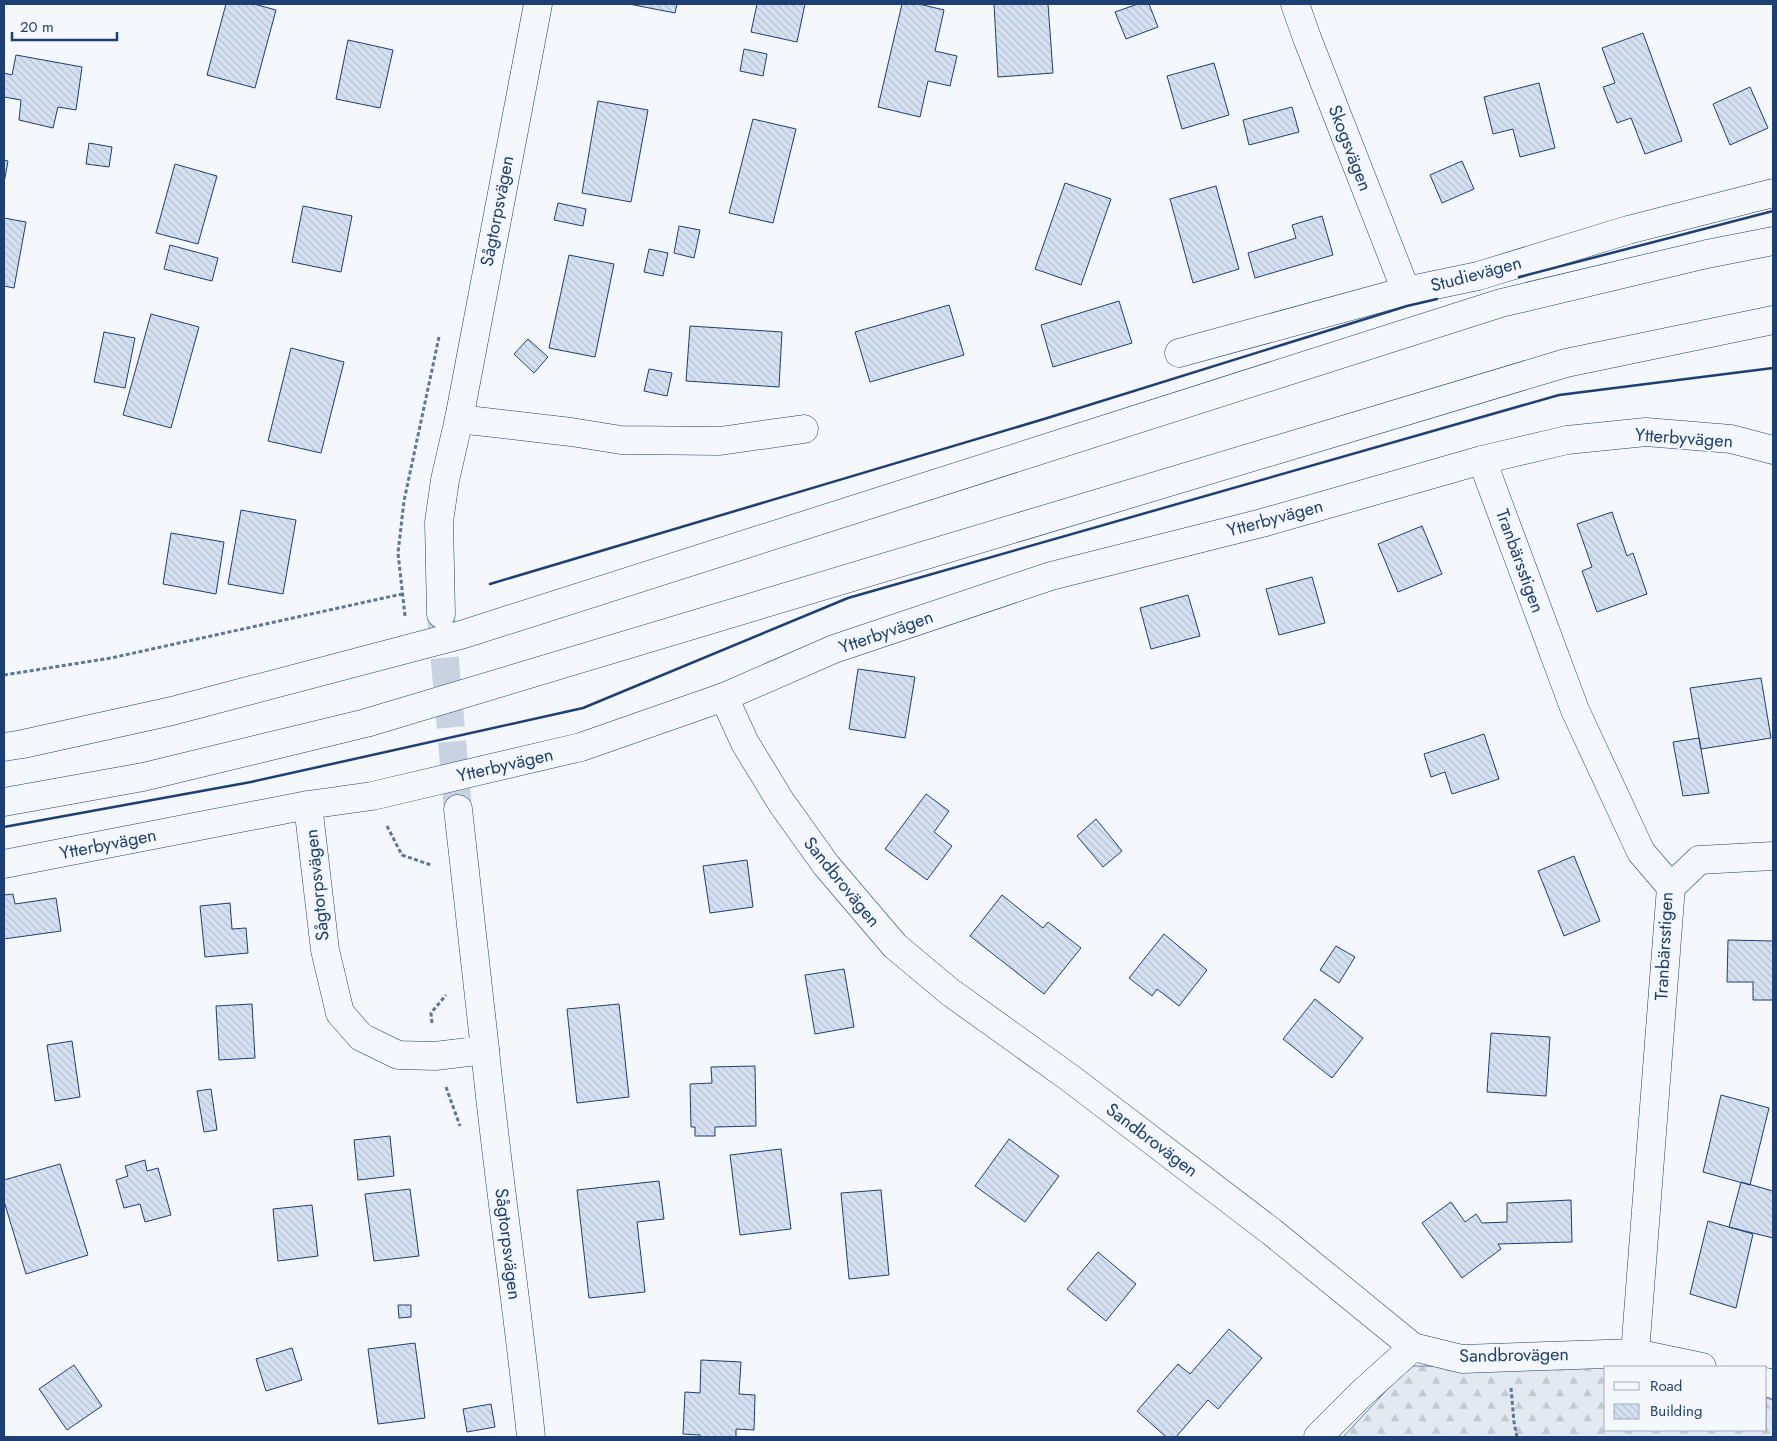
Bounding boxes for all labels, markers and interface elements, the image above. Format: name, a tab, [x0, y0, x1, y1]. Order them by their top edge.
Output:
scale bar	[12, 10, 118, 42]
text: 20 m	[20, 16, 54, 38]
street label: Skogsvägen	[1322, 101, 1378, 195]
street label: Sågtorpsvägen	[474, 153, 520, 269]
street label: Studievägen	[1428, 249, 1524, 299]
street label: Ytterbyvägen	[1634, 422, 1734, 454]
street label: Ytterbyvägen	[1224, 493, 1326, 543]
street label: Tranbärsstigen	[1489, 505, 1551, 617]
street label: Ytterbyvägen	[835, 604, 937, 660]
street label: Ytterbyvägen	[454, 741, 556, 789]
street label: Ytterbyvägen	[57, 822, 159, 866]
street label: Sågtorpsvägen	[298, 828, 336, 942]
street label: Sandbrovägen	[797, 831, 887, 933]
street label: Tranbärsstigen	[1648, 891, 1680, 1001]
street label: Sandbrovägen	[1100, 1097, 1204, 1183]
street label: Sågtorpsvägen	[488, 1187, 528, 1301]
street label: Sandbrovägen	[1459, 1341, 1569, 1369]
legend	[1604, 1366, 1767, 1431]
text: Road	[1650, 1375, 1682, 1397]
text: Building	[1650, 1400, 1702, 1422]

